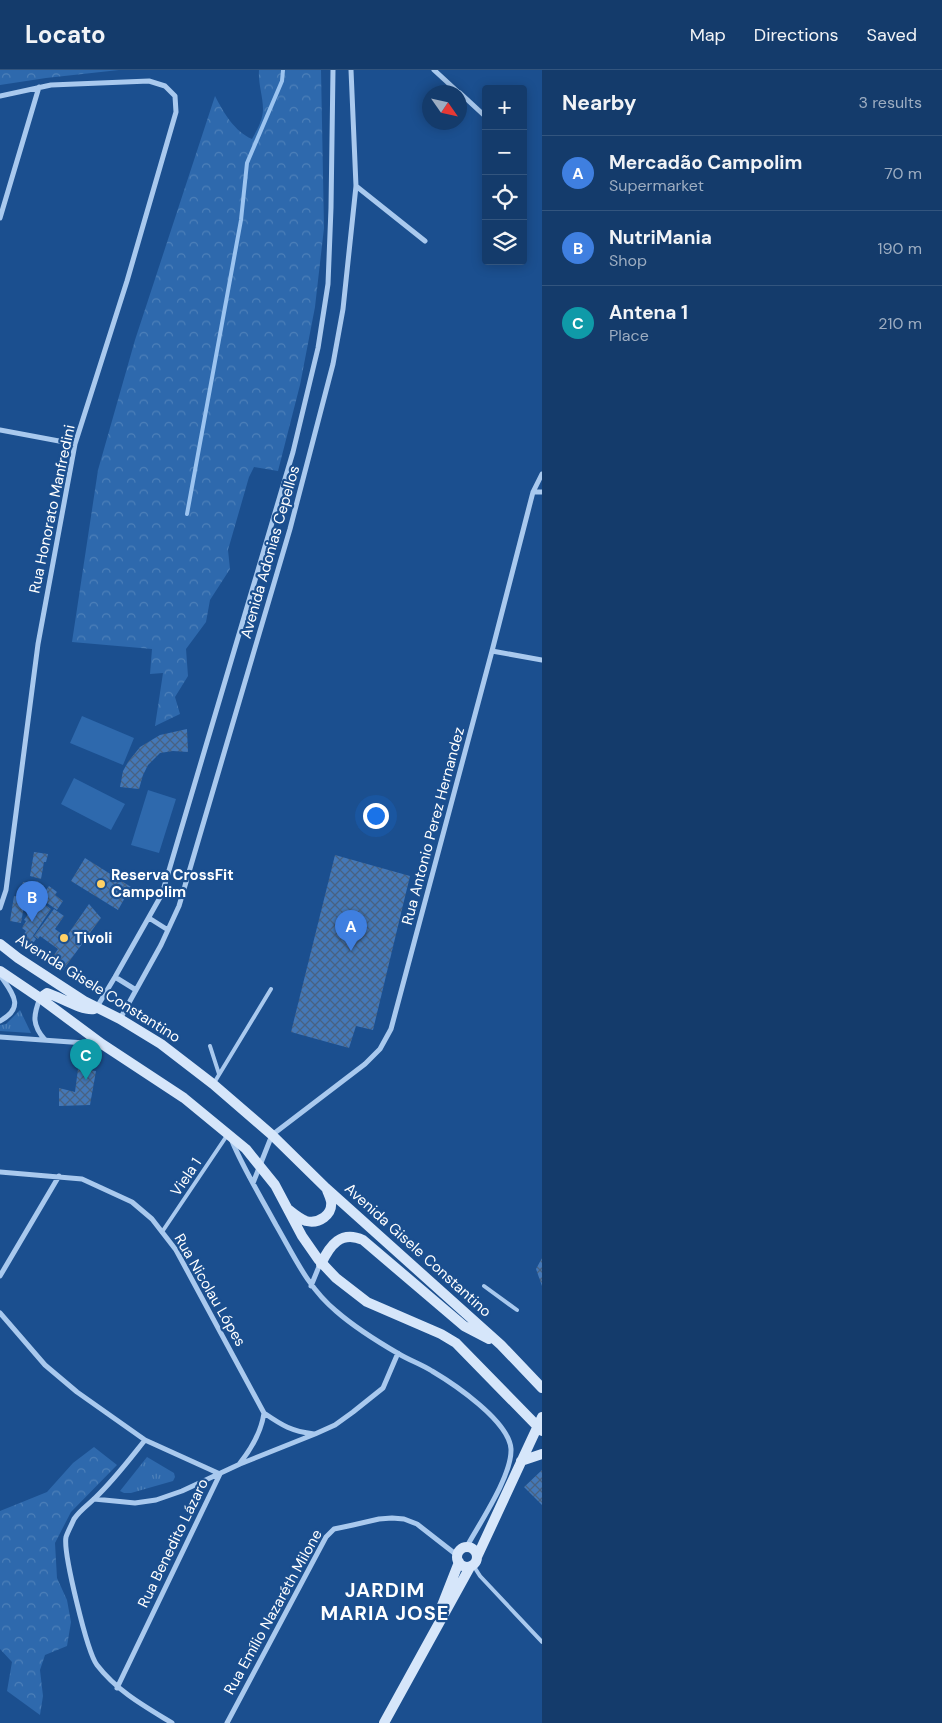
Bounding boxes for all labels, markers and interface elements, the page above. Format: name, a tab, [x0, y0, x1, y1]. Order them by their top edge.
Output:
text: Locato	[25, 19, 106, 50]
text: Map	[690, 23, 726, 47]
text: Directions	[754, 23, 839, 47]
text: Saved	[867, 23, 917, 47]
north arrow	[422, 85, 467, 130]
map controls	[482, 85, 527, 265]
button: +	[482, 85, 527, 130]
text: Nearby	[562, 89, 636, 117]
text: 3 results	[859, 92, 922, 113]
button: −	[482, 130, 527, 175]
text: Mercadão Campolim	[609, 150, 802, 175]
text: A	[572, 163, 584, 184]
text: 70 m	[884, 163, 922, 184]
button: locate	[482, 175, 527, 220]
text: Supermarket	[609, 175, 704, 196]
button: layers	[482, 220, 527, 265]
text: NutriMania	[609, 225, 712, 250]
text: B	[573, 238, 583, 259]
text: 190 m	[878, 238, 922, 259]
text: Shop	[609, 250, 647, 271]
text: Antena 1	[609, 300, 688, 325]
text: C	[572, 313, 584, 334]
text: 210 m	[878, 313, 922, 334]
text: Place	[609, 325, 649, 346]
street label: Rua Honorato Manfredini	[24, 423, 80, 595]
street label: Avenida Adonias Cepellos	[236, 463, 304, 641]
street label: Rua Antonio Perez Hernandez	[397, 725, 469, 927]
your location	[363, 803, 389, 829]
place label: Reserva CrossFit Campolim	[111, 865, 234, 902]
marker: Reserva CrossFit Campolim	[95, 878, 107, 890]
pin: B	[16, 881, 48, 922]
pin: A	[335, 910, 367, 951]
place label: Tivoli	[74, 928, 112, 948]
street label: Avenida Gisele Constantino	[12, 929, 184, 1047]
marker: Tivoli	[58, 932, 70, 944]
pin: C	[70, 1039, 102, 1080]
street label: Viela 1	[166, 1154, 206, 1200]
street label: Avenida Gisele Constantino	[340, 1179, 496, 1321]
street label: Rua Nicolau Lópes	[170, 1230, 250, 1350]
street label: Rua Benedito Lázaro	[133, 1475, 213, 1611]
street label: Rua Emílio Nazaréth Milone	[219, 1526, 327, 1698]
district label: JARDIM MARIA JOSE	[320, 1577, 450, 1626]

